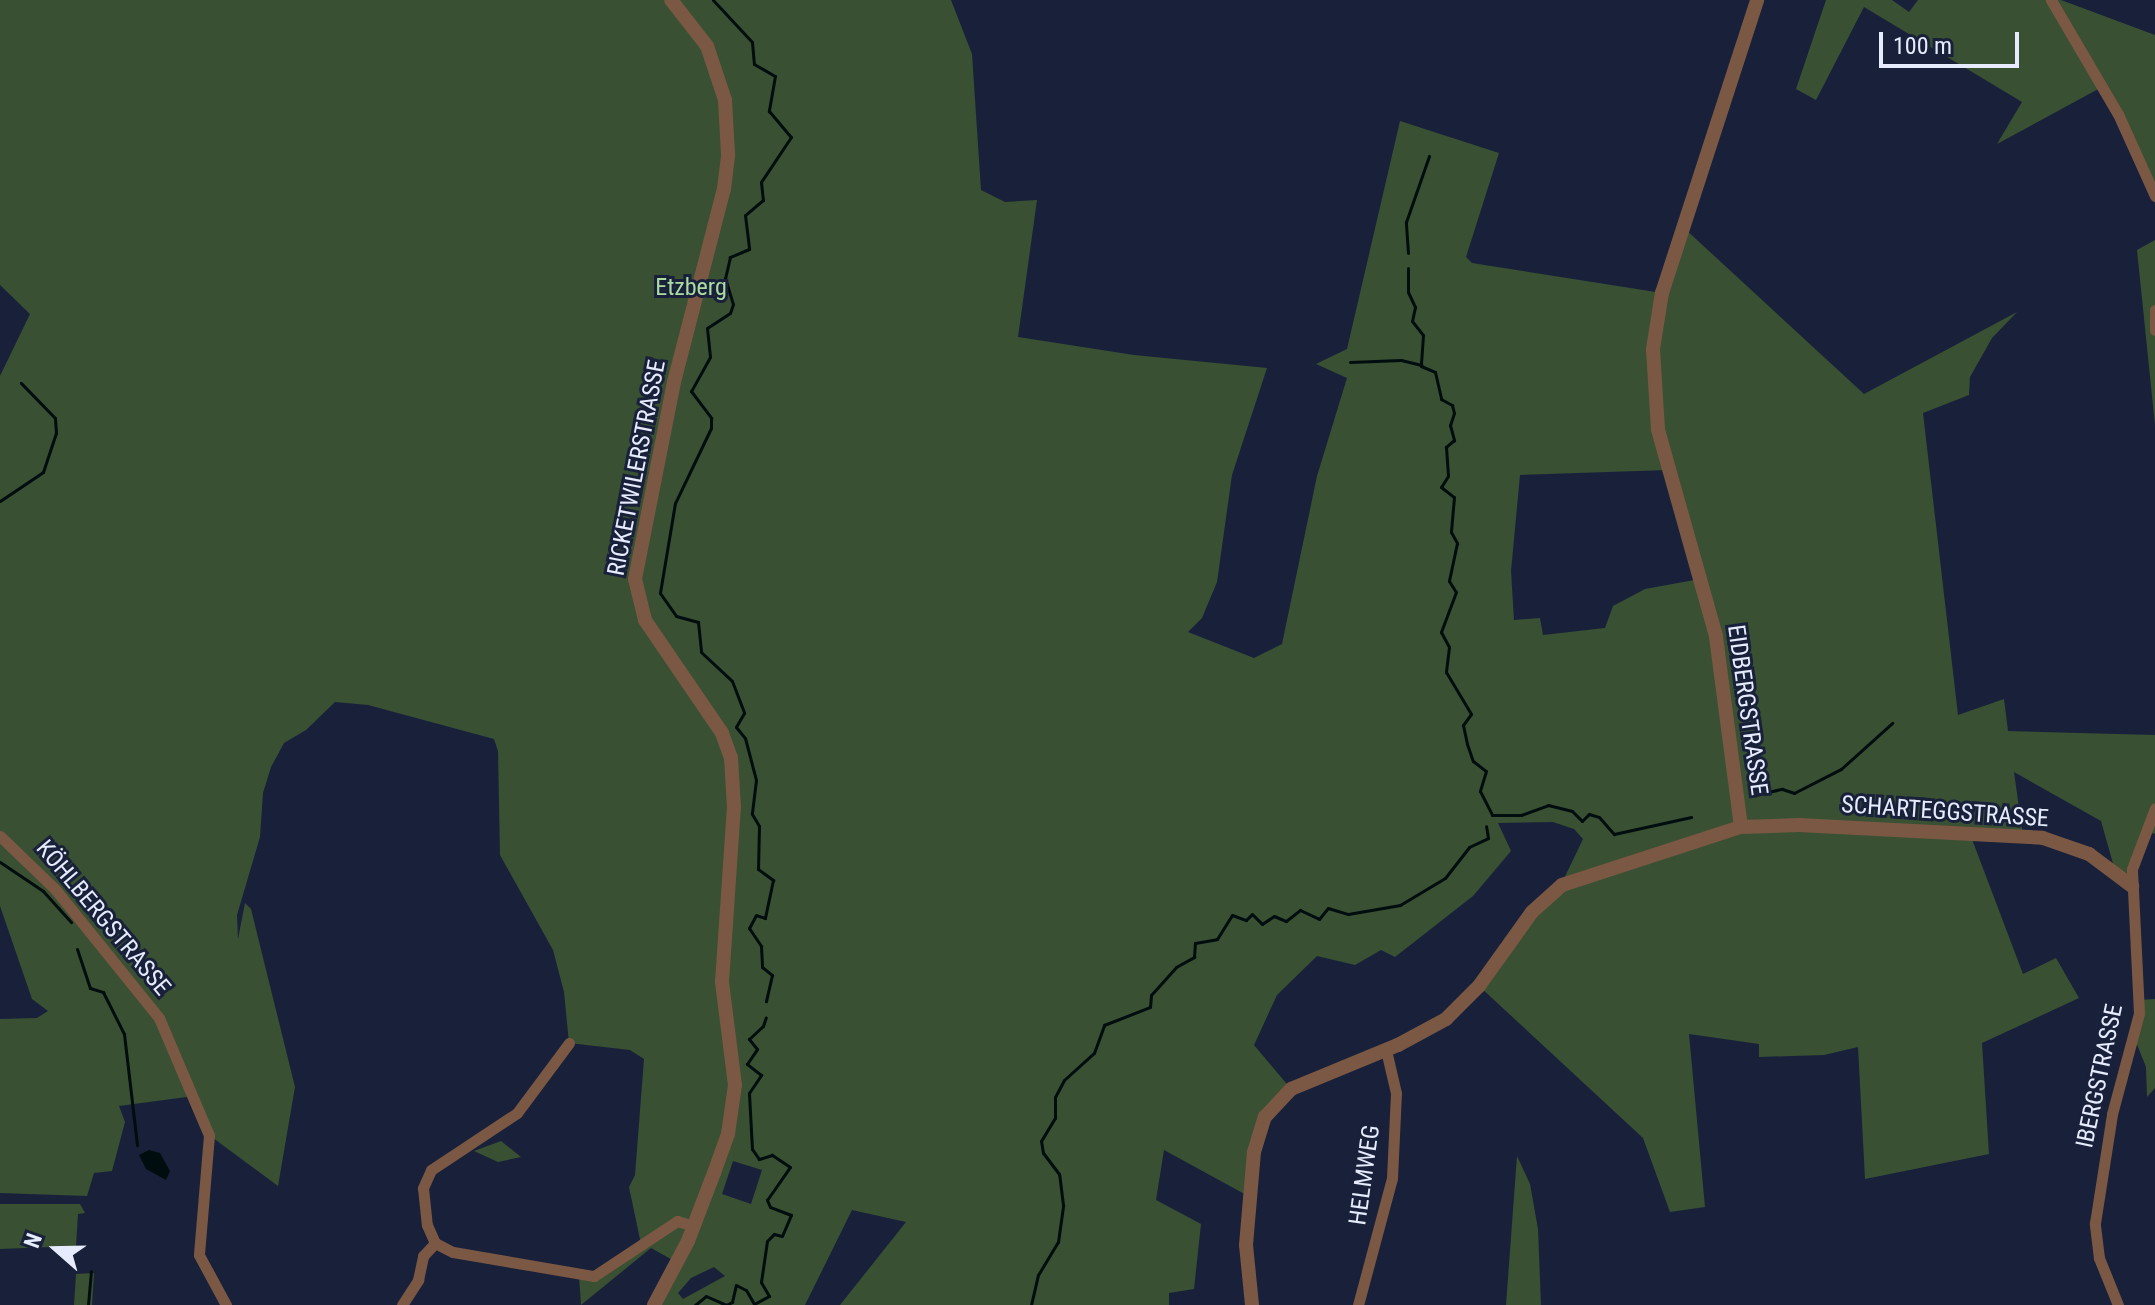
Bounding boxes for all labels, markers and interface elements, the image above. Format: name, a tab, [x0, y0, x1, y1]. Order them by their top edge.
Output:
scale bar	[1883, 16, 2023, 66]
text: 100 m	[1893, 32, 1952, 60]
park label: Etzberg	[655, 274, 727, 302]
street label: RICKETWILERSTRASSE	[602, 358, 672, 578]
street label: EIDBERGSTRASSE	[1721, 623, 1773, 797]
street label: SCHARTEGGSTRASSE	[1840, 790, 2050, 834]
street label: KÖHLBERGSTRASSE	[30, 835, 176, 1001]
street label: IBERGSTRASSE	[2071, 1001, 2129, 1151]
street label: HELMWEG	[1344, 1123, 1386, 1227]
north arrow	[16, 1209, 96, 1289]
text: N	[19, 1230, 47, 1251]

